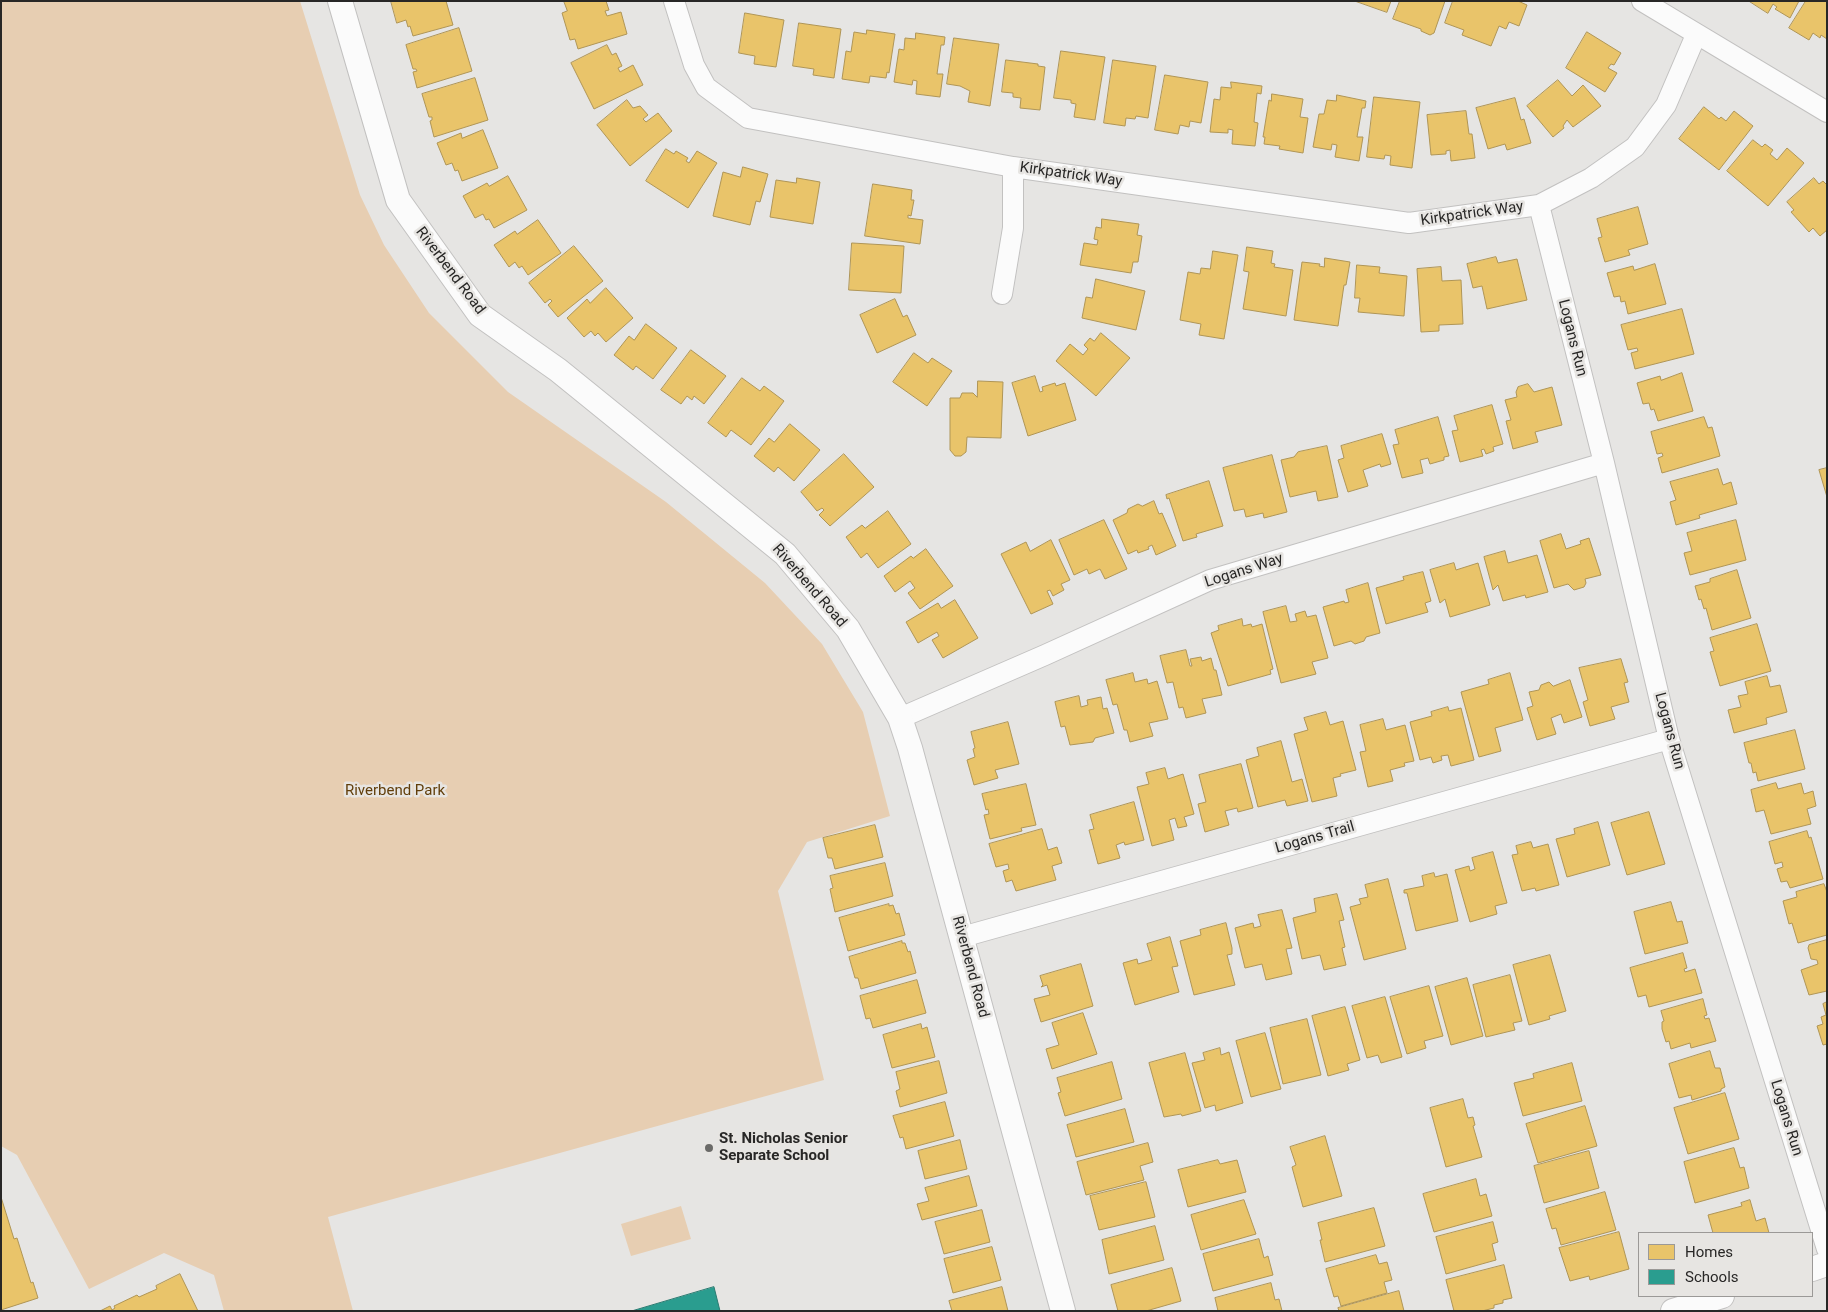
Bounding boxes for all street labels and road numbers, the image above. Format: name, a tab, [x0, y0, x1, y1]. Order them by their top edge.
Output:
street label: Kirkpatrick Way	[1019, 159, 1123, 191]
street label: Kirkpatrick Way	[1420, 198, 1524, 230]
street label: Riverbend Road	[411, 224, 489, 318]
street label: Logans Run	[1554, 298, 1590, 378]
street label: Riverbend Road	[768, 541, 850, 631]
street label: Logans Way	[1203, 550, 1285, 592]
street label: Logans Run	[1650, 691, 1688, 771]
street label: Logans Trail	[1273, 818, 1357, 858]
street label: Riverbend Road	[948, 914, 992, 1020]
street label: Logans Run	[1766, 1078, 1806, 1158]

